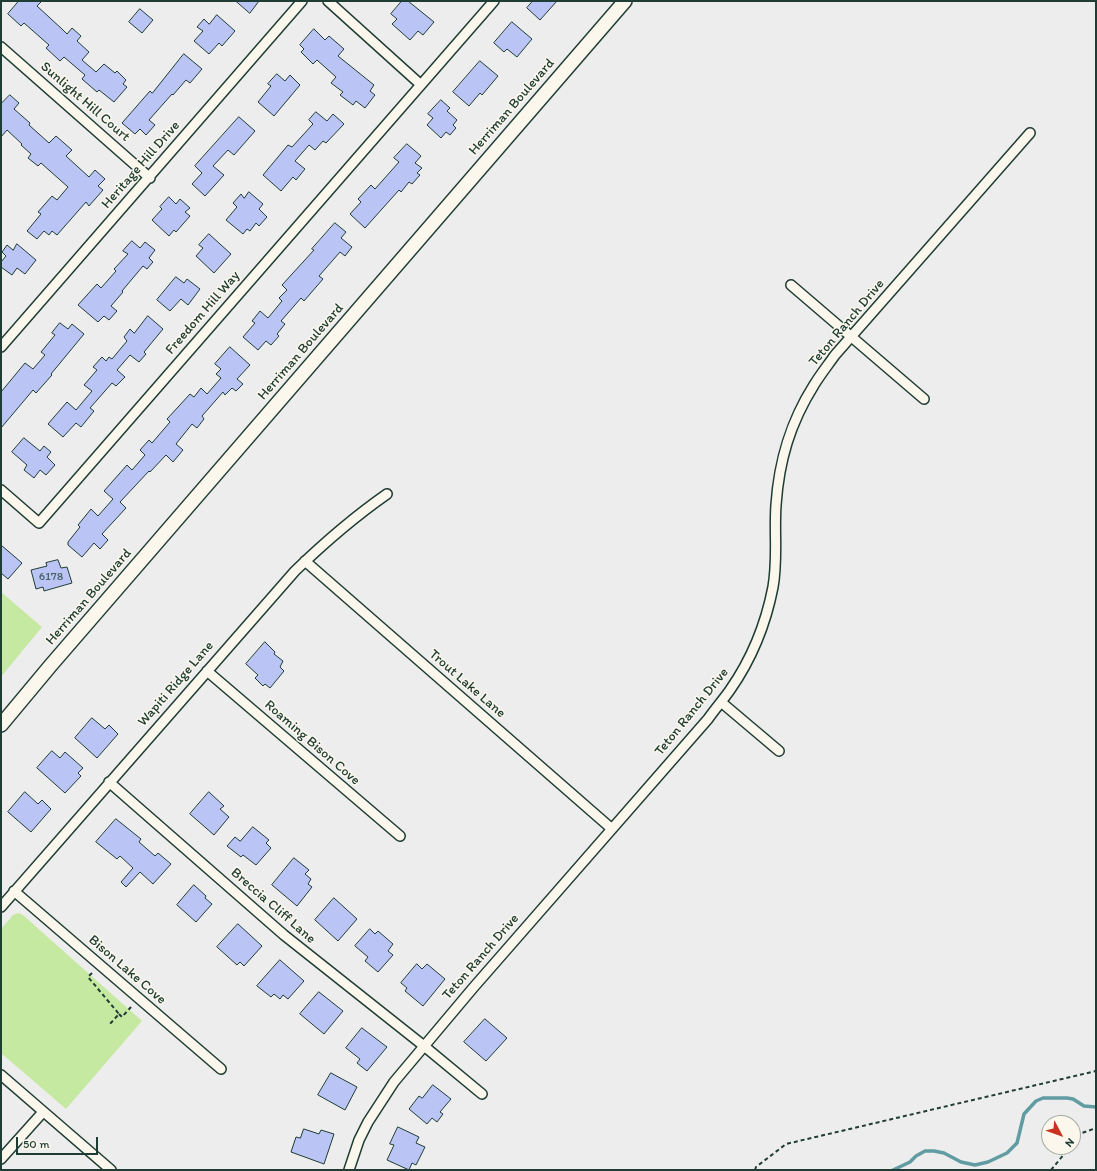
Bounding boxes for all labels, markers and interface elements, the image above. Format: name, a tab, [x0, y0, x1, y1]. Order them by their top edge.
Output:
street label: Herriman Boulevard	[465, 55, 559, 159]
street label: Sunlight Hill Court	[37, 59, 133, 145]
street label: Heritage Hill Drive	[98, 118, 184, 212]
street label: Freedom Hill Way	[162, 268, 244, 358]
street label: Teton Ranch Drive	[806, 276, 888, 370]
street label: Herriman Boulevard	[254, 300, 348, 404]
street label: Herriman Boulevard	[42, 545, 136, 649]
house number: 6178	[39, 570, 63, 584]
street label: Wapiti Ridge Lane	[134, 638, 218, 730]
street label: Trout Lake Lane	[425, 646, 509, 722]
street label: Teton Ranch Drive	[651, 665, 733, 759]
street label: Roaming Bison Cove	[261, 697, 363, 789]
street label: Breccia Cliff Lane	[227, 865, 319, 947]
street label: Teton Ranch Drive	[439, 911, 523, 1003]
street label: Bison Lake Cove	[85, 932, 169, 1008]
north arrow	[1041, 1115, 1081, 1155]
scale bar	[18, 1129, 100, 1155]
text: N	[1062, 1135, 1077, 1150]
text: 50 m	[23, 1137, 49, 1151]

